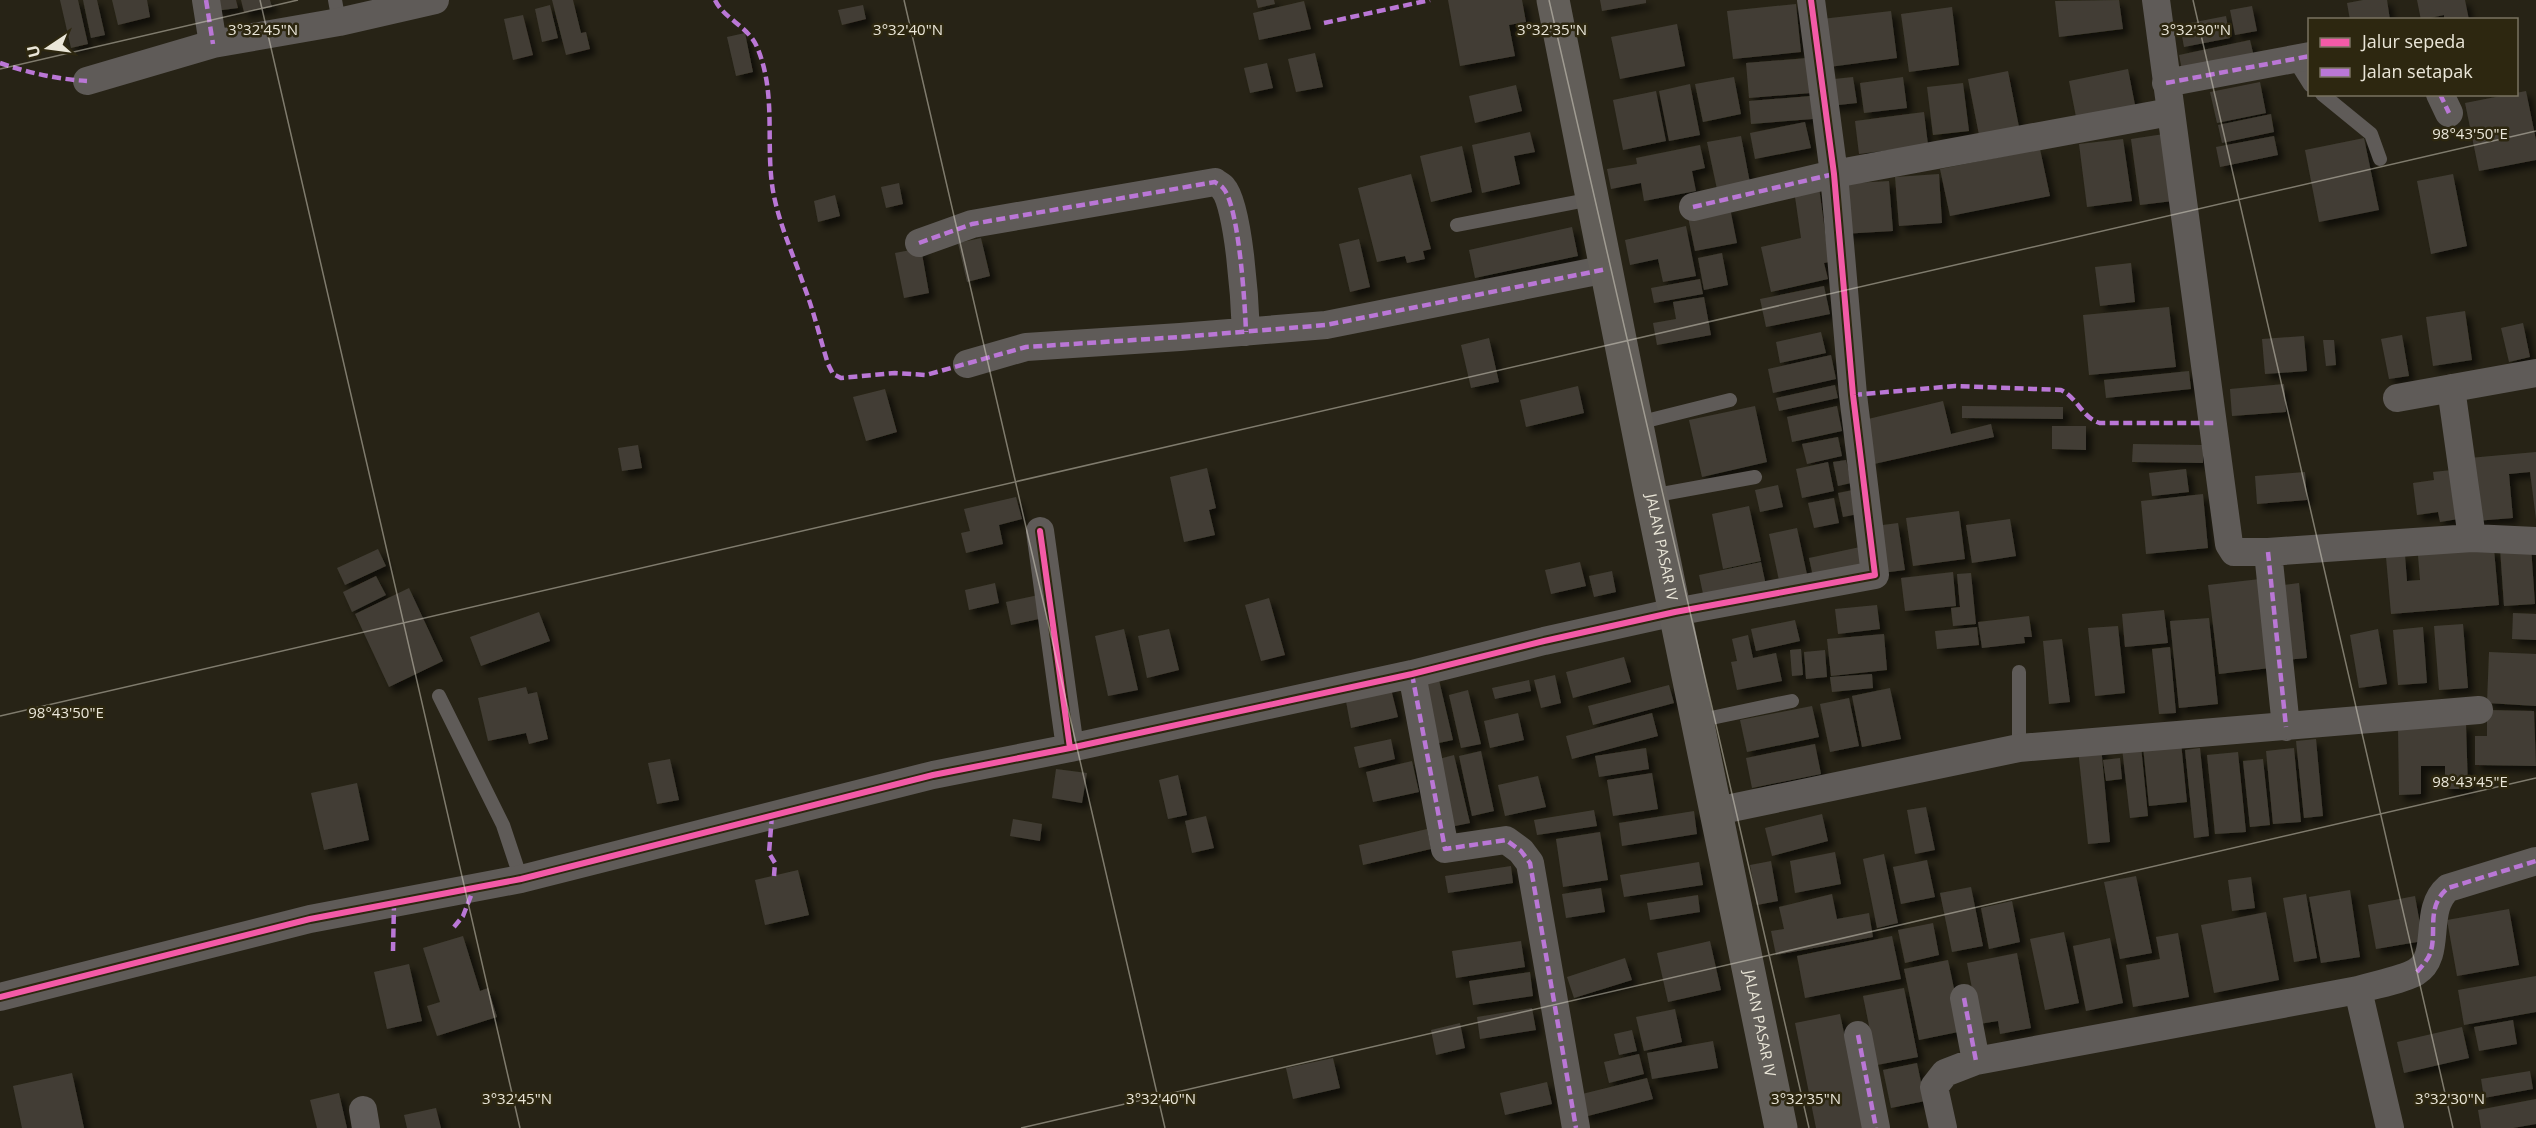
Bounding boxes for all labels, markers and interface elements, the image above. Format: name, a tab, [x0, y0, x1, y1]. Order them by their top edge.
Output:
north arrow	[18, 18, 78, 78]
legend	[2308, 18, 2518, 96]
text: 3°32'45"N	[228, 19, 298, 39]
text: 3°32'40"N	[873, 19, 943, 39]
text: 3°32'35"N	[1517, 19, 1587, 39]
text: 3°32'30"N	[2161, 19, 2231, 39]
text: Jalur sepeda	[2360, 29, 2465, 53]
text: U	[21, 43, 45, 60]
text: Jalan setapak	[2360, 59, 2473, 83]
text: 98°43'50"E	[2432, 123, 2508, 143]
street label: JALAN PASAR IV	[1641, 490, 1683, 602]
text: 98°43'50"E	[28, 702, 104, 722]
text: 98°43'45"E	[2432, 771, 2508, 791]
street label: JALAN PASAR IV	[1739, 966, 1781, 1078]
text: 3°32'45"N	[482, 1088, 552, 1108]
text: 3°32'40"N	[1126, 1088, 1196, 1108]
text: 3°32'35"N	[1771, 1088, 1841, 1108]
text: 3°32'30"N	[2415, 1088, 2485, 1108]

